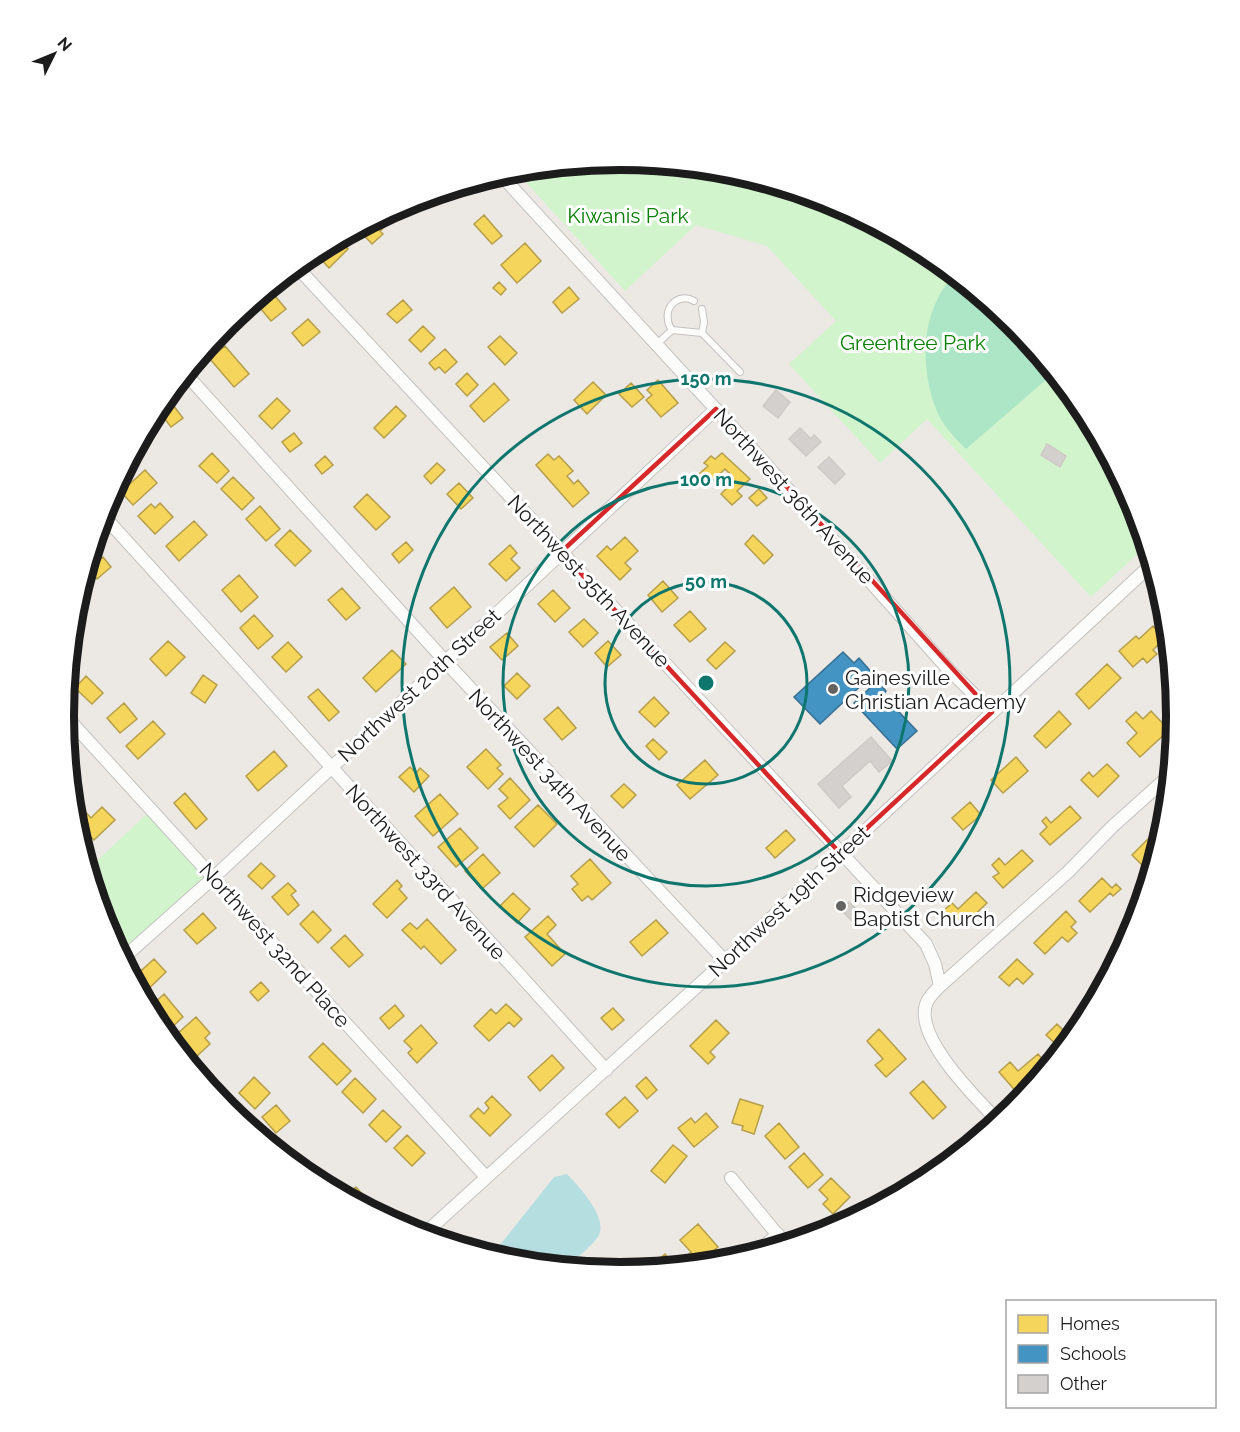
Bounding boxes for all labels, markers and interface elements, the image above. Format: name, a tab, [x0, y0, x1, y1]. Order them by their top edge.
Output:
north arrow	[24, 24, 84, 84]
text: N	[53, 33, 76, 55]
park label: Kiwanis Park	[567, 203, 689, 228]
park label: Greentree Park	[840, 330, 986, 355]
text: 150 m	[681, 368, 732, 389]
street label: Northwest 36th Avenue	[708, 403, 880, 589]
text: 100 m	[680, 469, 732, 490]
street label: Northwest 35th Avenue	[503, 490, 675, 672]
text: 50 m	[685, 571, 727, 592]
street label: Northwest 20th Street	[333, 603, 505, 767]
place label: Gainesville Christian Academy	[845, 665, 1026, 714]
centre of rings	[696, 673, 716, 693]
marker: Gainesville Christian Academy	[826, 682, 840, 696]
street label: Northwest 34th Avenue	[464, 684, 636, 866]
street label: Northwest 33rd Avenue	[341, 779, 511, 965]
street label: Northwest 19th Street	[703, 820, 875, 982]
street label: Northwest 32nd Place	[194, 857, 356, 1033]
place label: Ridgeview Baptist Church	[853, 882, 995, 931]
marker: Ridgeview Baptist Church	[834, 899, 848, 913]
legend	[1006, 1300, 1216, 1408]
text: Homes	[1060, 1313, 1120, 1334]
text: Schools	[1060, 1343, 1127, 1364]
text: Other	[1060, 1373, 1108, 1394]

